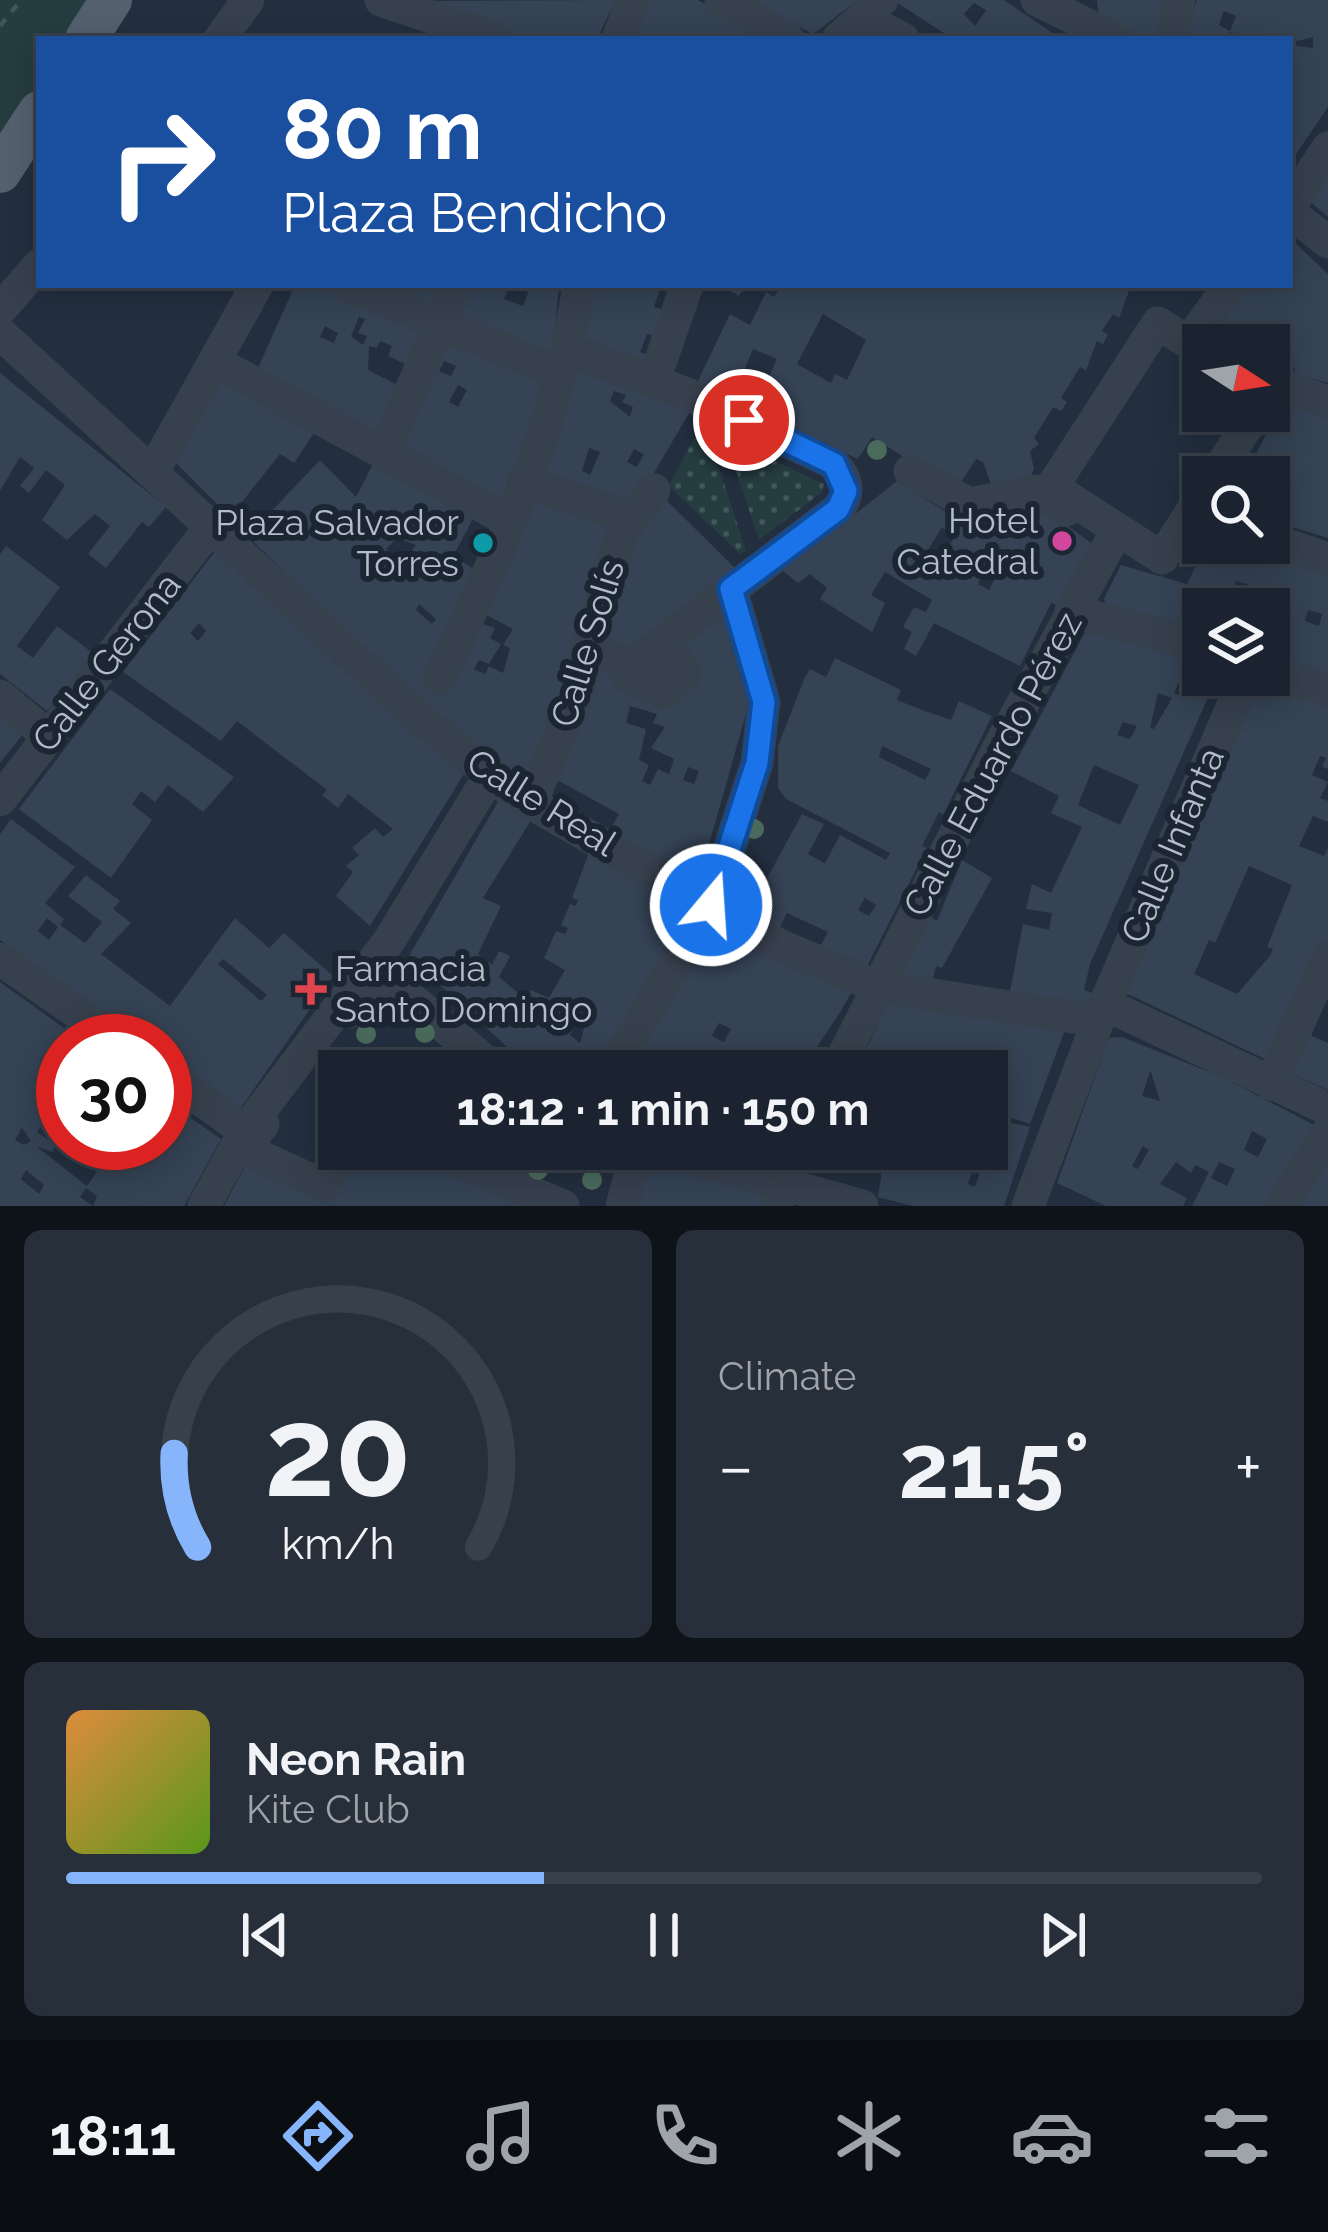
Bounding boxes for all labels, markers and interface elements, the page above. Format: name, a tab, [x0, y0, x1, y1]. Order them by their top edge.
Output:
text: 80 m	[282, 80, 483, 179]
icon: right	[84, 84, 240, 240]
text: Plaza Bendicho	[282, 181, 667, 245]
north arrow	[1182, 324, 1290, 432]
map controls	[1182, 324, 1290, 696]
pin	[693, 369, 795, 471]
icon: arrive	[711, 387, 777, 453]
button: search	[1182, 456, 1290, 564]
place label: Hotel Catedral	[897, 499, 1038, 582]
place label: Plaza Salvador Torres	[215, 501, 459, 584]
marker: Hotel Catedral	[1049, 528, 1075, 554]
marker: Plaza Salvador Torres	[470, 530, 496, 556]
street label: Calle Solís	[542, 554, 632, 732]
street label: Calle Gerona	[23, 564, 189, 760]
button: layers	[1182, 588, 1290, 696]
street label: Calle Eduardo Pérez	[894, 605, 1090, 923]
street label: Calle Real	[460, 740, 624, 864]
street label: Calle Infanta	[1112, 741, 1232, 949]
position arrow	[648, 842, 774, 968]
place label: Farmacia Santo Domingo	[335, 947, 592, 1030]
marker: Farmacia Santo Domingo	[298, 976, 324, 1002]
speed limit sign: 30	[36, 1014, 192, 1170]
text: 18:12 · 1 min · 150 m	[457, 1083, 869, 1136]
text: Climate	[718, 1353, 856, 1399]
text: 20	[264, 1379, 412, 1525]
text: 21.5°	[899, 1413, 1090, 1519]
text: −	[718, 1428, 754, 1505]
text: +	[1235, 1428, 1262, 1505]
text: km/h	[281, 1519, 395, 1569]
text: Neon Rain	[246, 1733, 466, 1786]
text: Kite Club	[246, 1786, 410, 1832]
icon: previous	[232, 1902, 298, 1968]
icon: pause	[631, 1902, 697, 1968]
icon: next	[1030, 1902, 1096, 1968]
icon: directions	[276, 2094, 360, 2178]
icon: music	[459, 2094, 543, 2178]
icon: phone	[643, 2094, 727, 2178]
icon: climate	[827, 2094, 911, 2178]
icon: car	[1010, 2094, 1094, 2178]
icon: filters	[1194, 2094, 1278, 2178]
text: 18:11	[50, 2104, 176, 2168]

